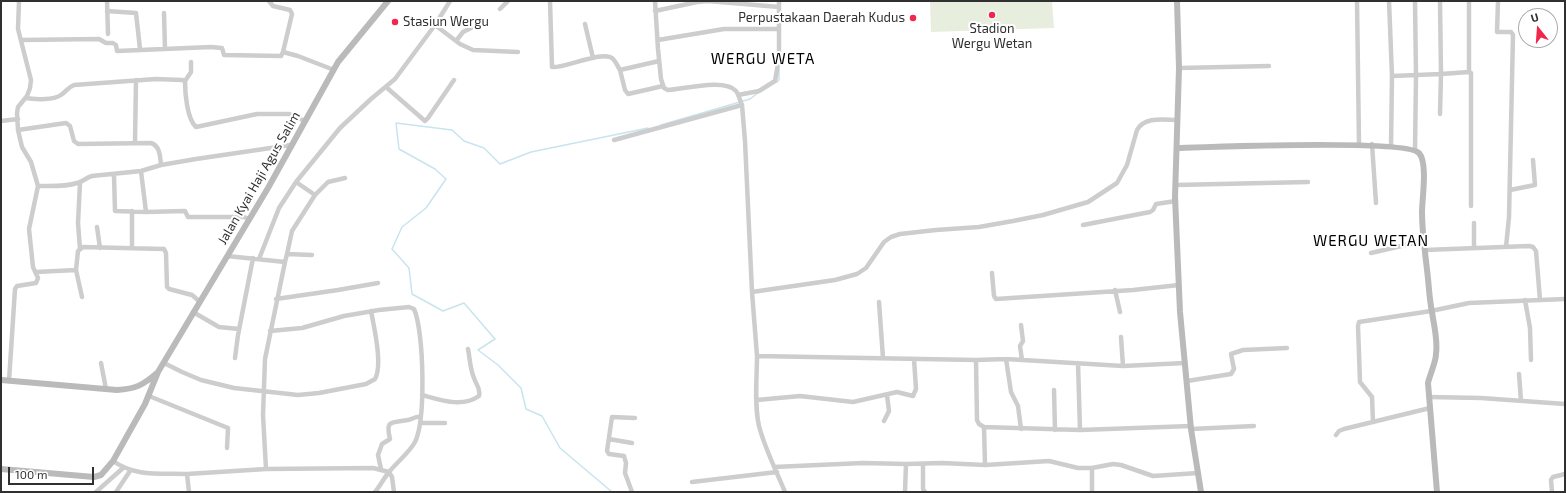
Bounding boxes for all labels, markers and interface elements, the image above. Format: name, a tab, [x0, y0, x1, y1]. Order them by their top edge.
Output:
north arrow	[1518, 8, 1558, 48]
place label: Perpustakaan Daerah Kudus	[738, 10, 905, 26]
marker: Stadion Wergu Wetan	[987, 10, 997, 20]
text: U	[1529, 10, 1540, 24]
marker: Perpustakaan Daerah Kudus	[908, 13, 918, 23]
place label: Stasiun Wergu	[403, 14, 489, 30]
marker: Stasiun Wergu	[390, 17, 400, 27]
place label: Stadion Wergu Wetan	[952, 21, 1032, 52]
district label: WERGU WETA	[711, 50, 815, 68]
street label: Jalan Kyai Haji Agus Salim	[215, 109, 303, 247]
district label: WERGU WETAN	[1313, 232, 1429, 250]
scale bar	[10, 459, 96, 485]
text: 100 m	[15, 467, 47, 481]

